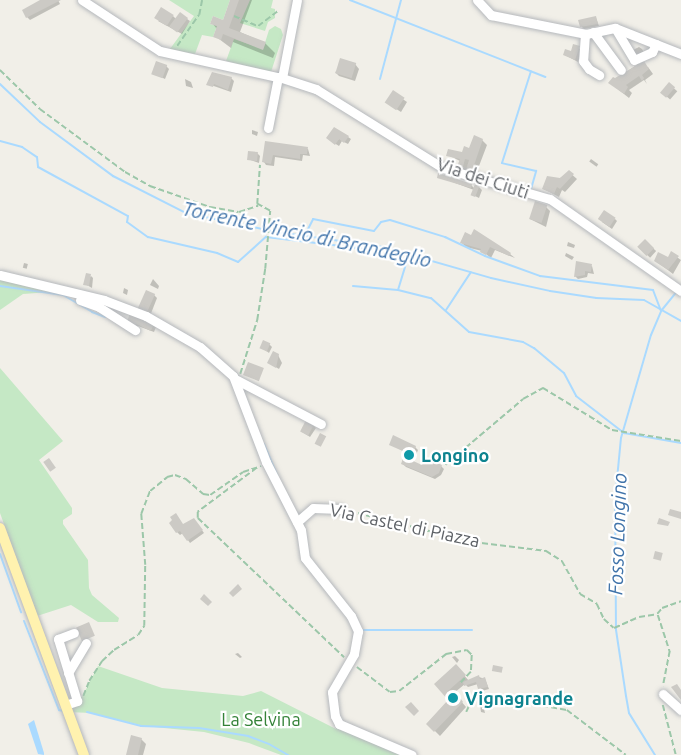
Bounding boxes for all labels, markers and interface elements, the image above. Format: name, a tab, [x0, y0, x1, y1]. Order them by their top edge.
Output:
street label: Via dei Ciuti	[434, 153, 532, 203]
water label: Torrente Vincio di Brandeglio	[180, 196, 434, 272]
place label: Longino	[421, 444, 489, 466]
marker: Longino	[402, 448, 416, 462]
water label: Fosso Longino	[603, 473, 631, 595]
street label: Via Castel di Piazza	[328, 499, 482, 551]
place label: Vignagrande	[465, 687, 573, 709]
marker: Vignagrande	[446, 691, 460, 705]
park label: La Selvina	[221, 708, 301, 730]

